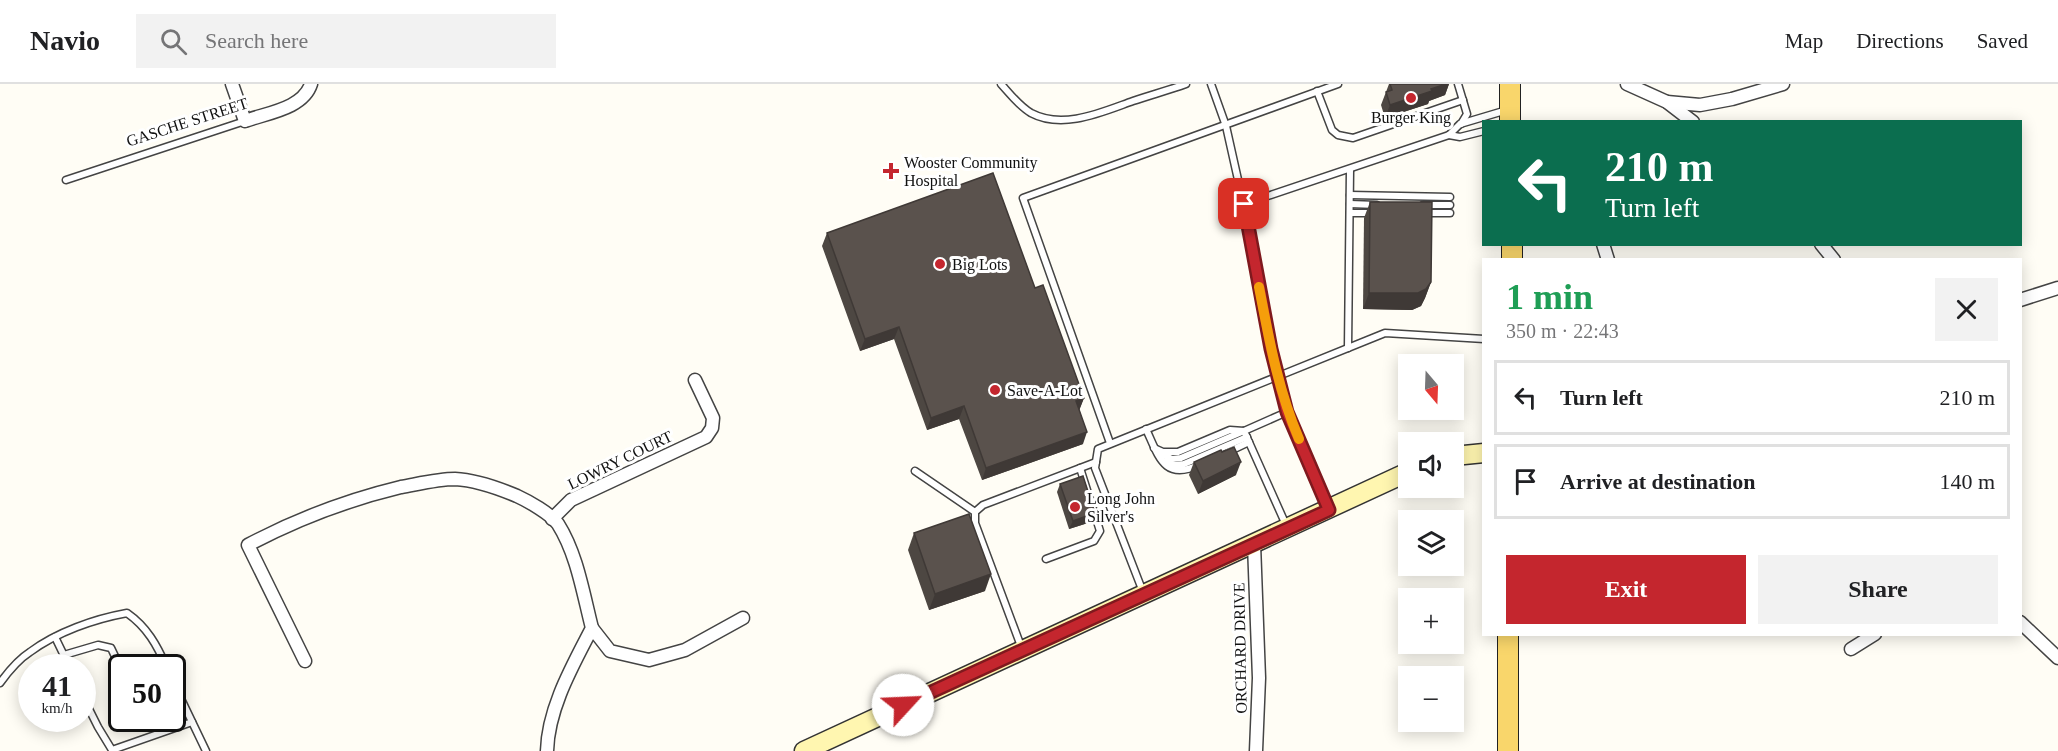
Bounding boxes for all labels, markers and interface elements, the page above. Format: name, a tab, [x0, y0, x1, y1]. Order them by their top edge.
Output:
search box	[136, 14, 556, 68]
text: Navio	[30, 25, 100, 56]
icon: search	[157, 25, 190, 58]
text: Search here	[205, 28, 308, 53]
text: Map	[1785, 29, 1823, 53]
text: Directions	[1856, 29, 1944, 53]
text: Saved	[1977, 29, 2028, 53]
marker: Burger King	[1404, 91, 1418, 105]
street label: GASCHE STREET	[124, 94, 250, 150]
place label: Burger King	[1371, 109, 1451, 127]
icon: left	[1506, 144, 1584, 222]
text: 210 m	[1605, 144, 1714, 190]
place label: Wooster Community Hospital	[904, 154, 1037, 190]
marker: Wooster Community Hospital	[882, 162, 900, 180]
pin	[1218, 178, 1269, 229]
icon: arrive	[1227, 187, 1260, 220]
text: Turn left	[1605, 193, 1699, 223]
place label: Big Lots	[952, 256, 1008, 274]
marker: Big Lots	[933, 257, 947, 271]
text: 1 min	[1506, 277, 1593, 317]
button: close	[1935, 278, 1998, 341]
text: 350 m · 22:43	[1506, 320, 1619, 342]
north arrow	[1398, 354, 1464, 420]
map controls	[1398, 354, 1464, 732]
icon: left	[1509, 381, 1542, 414]
place label: Save-A-Lot	[1007, 382, 1083, 399]
marker: Save-A-Lot	[988, 383, 1002, 397]
text: Turn left	[1560, 385, 1643, 410]
text: 210 m	[1939, 385, 1995, 410]
street label: LOWRY COURT	[565, 427, 675, 493]
button: sound	[1398, 432, 1464, 498]
icon: arrive	[1509, 465, 1542, 498]
text: Arrive at destination	[1560, 469, 1756, 494]
text: 140 m	[1939, 469, 1995, 494]
place label: Long John Silver's	[1087, 490, 1155, 525]
marker: Long John Silver's	[1068, 500, 1082, 514]
button: layers	[1398, 510, 1464, 576]
button: Exit	[1506, 555, 1746, 624]
button: Share	[1758, 555, 1998, 624]
street label: ORCHARD DRIVE	[1230, 582, 1250, 714]
button: +	[1398, 588, 1464, 654]
speed limit sign: 50	[108, 654, 186, 732]
button: −	[1398, 666, 1464, 732]
text: 41	[42, 669, 72, 702]
position arrow	[871, 673, 935, 737]
text: km/h	[42, 700, 72, 716]

